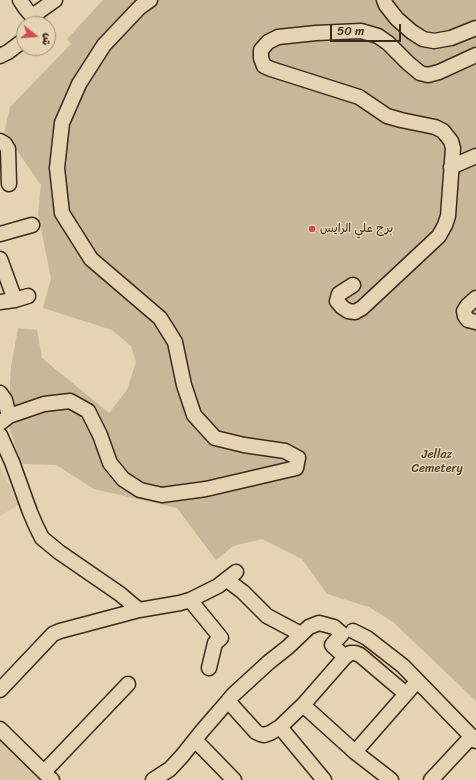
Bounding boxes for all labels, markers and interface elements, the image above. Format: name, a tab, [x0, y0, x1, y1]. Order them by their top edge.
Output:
north arrow	[16, 16, 56, 56]
scale bar	[332, 16, 403, 42]
text: 50 m	[337, 20, 364, 42]
text: ش	[36, 31, 58, 48]
place label: برج علي الرايس	[320, 222, 393, 236]
marker: برج علي الرايس	[307, 224, 317, 234]
park label: Jellaz Cemetery	[411, 448, 463, 476]

